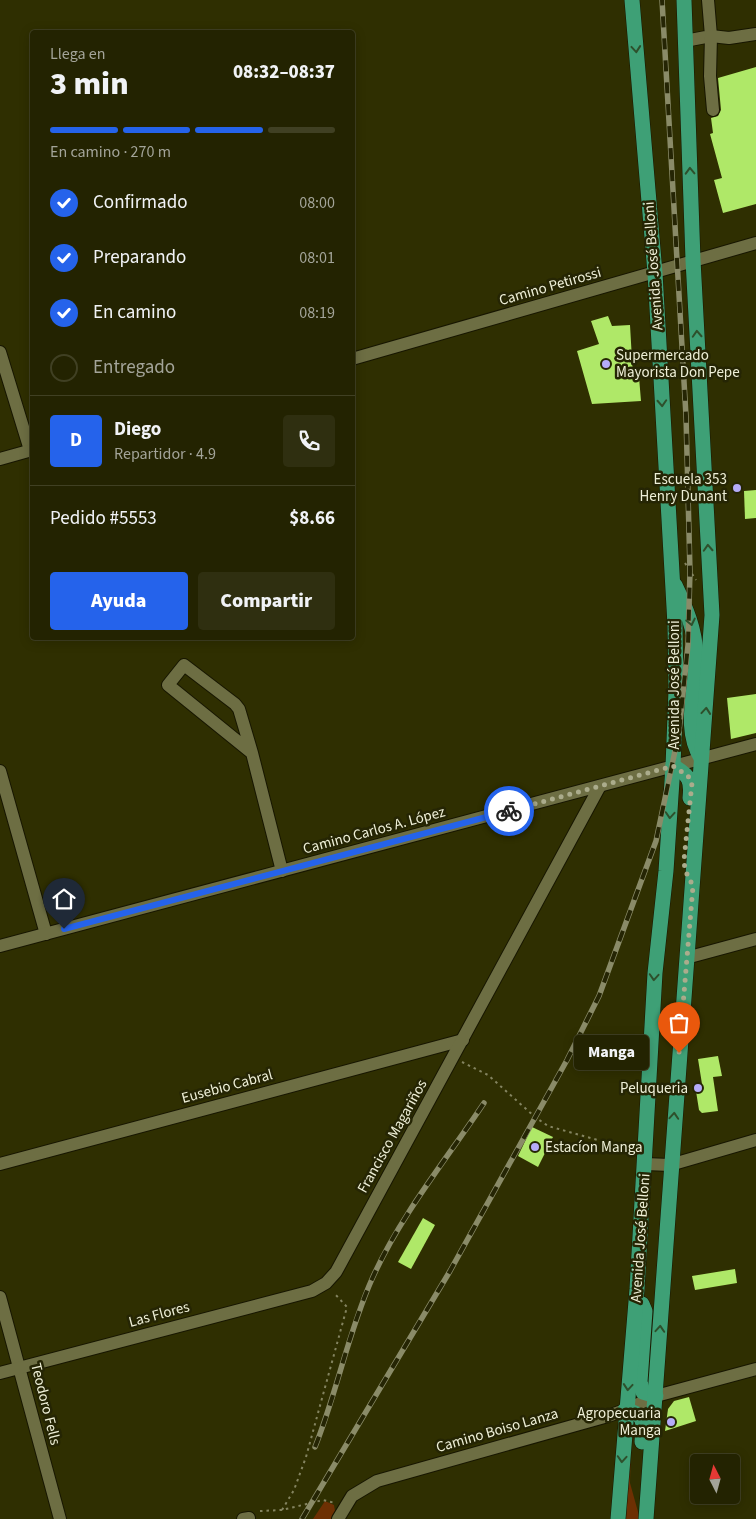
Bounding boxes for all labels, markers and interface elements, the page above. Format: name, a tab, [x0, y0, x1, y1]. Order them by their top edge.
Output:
text: Llega en	[50, 43, 105, 65]
one-way arrow	[631, 45, 642, 53]
text: 08:32–08:37	[233, 59, 335, 86]
text: 3 min	[50, 61, 129, 107]
text: En camino · 270 m	[50, 141, 171, 163]
one-way arrow	[685, 167, 695, 174]
icon: check	[50, 189, 78, 217]
text: Confirmado	[93, 189, 188, 216]
text: 08:00	[299, 192, 335, 214]
street label: Avenida José Belloni	[639, 201, 668, 331]
icon: check	[50, 244, 78, 272]
text: Preparando	[93, 244, 186, 271]
text: 08:01	[299, 247, 335, 269]
street label: Camino Petirossi	[497, 262, 604, 311]
icon: check	[50, 299, 78, 327]
text: En camino	[93, 299, 176, 326]
text: 08:19	[299, 302, 335, 324]
one-way arrow	[692, 329, 703, 337]
place label: Supermercado Mayorista Don Pepe	[616, 345, 740, 383]
text: Entregado	[93, 354, 175, 381]
marker: Supermercado Mayorista Don Pepe	[600, 358, 612, 370]
one-way arrow	[656, 399, 667, 407]
button: phone	[283, 415, 335, 467]
text: Diego	[114, 416, 161, 443]
text: D	[70, 427, 82, 454]
text: Repartidor · 4.9	[114, 443, 216, 465]
place label: Escuela 353 Henry Dunant	[640, 469, 727, 507]
marker: Escuela 353 Henry Dunant	[731, 482, 743, 494]
text: Pedido #5553	[50, 505, 157, 532]
text: $8.66	[289, 505, 335, 532]
one-way arrow	[703, 544, 714, 552]
button: Ayuda	[50, 572, 188, 630]
button: Compartir	[198, 572, 335, 630]
one-way arrow	[685, 617, 696, 626]
street label: Avenida José Belloni	[664, 620, 685, 750]
one-way arrow	[700, 706, 711, 714]
courier	[484, 786, 534, 836]
icon: bike	[495, 797, 523, 825]
street label: Camino Carlos A. López	[301, 801, 448, 860]
one-way arrow	[664, 811, 675, 819]
pin	[43, 878, 85, 929]
icon: home	[50, 885, 78, 913]
one-way arrow	[649, 973, 660, 981]
pin	[658, 1002, 700, 1053]
icon: bag	[665, 1009, 693, 1037]
callout: Manga	[574, 1036, 649, 1070]
text: Manga	[588, 1041, 635, 1063]
street label: Eusebio Cabral	[179, 1064, 275, 1109]
street label: Francisco Magariños	[352, 1076, 432, 1197]
place label: Peluqueria	[620, 1078, 688, 1099]
marker: Peluqueria	[692, 1082, 704, 1094]
one-way arrow	[668, 1112, 679, 1120]
place label: Estacíon Manga	[545, 1137, 643, 1158]
marker: Estacíon Manga	[529, 1141, 541, 1153]
street label: Avenida José Belloni	[626, 1173, 655, 1303]
street label: Las Flores	[126, 1296, 192, 1333]
one-way arrow	[655, 1325, 666, 1333]
street label: Teodoro Fells	[25, 1361, 66, 1447]
one-way arrow	[622, 1383, 633, 1391]
street label: Camino Boiso Lanza	[434, 1403, 561, 1458]
place label: Agropecuaria Manga	[577, 1403, 661, 1441]
marker: Agropecuaria Manga	[665, 1416, 677, 1428]
north arrow	[690, 1454, 740, 1504]
map controls	[690, 1454, 740, 1504]
one-way arrow	[617, 1455, 628, 1463]

